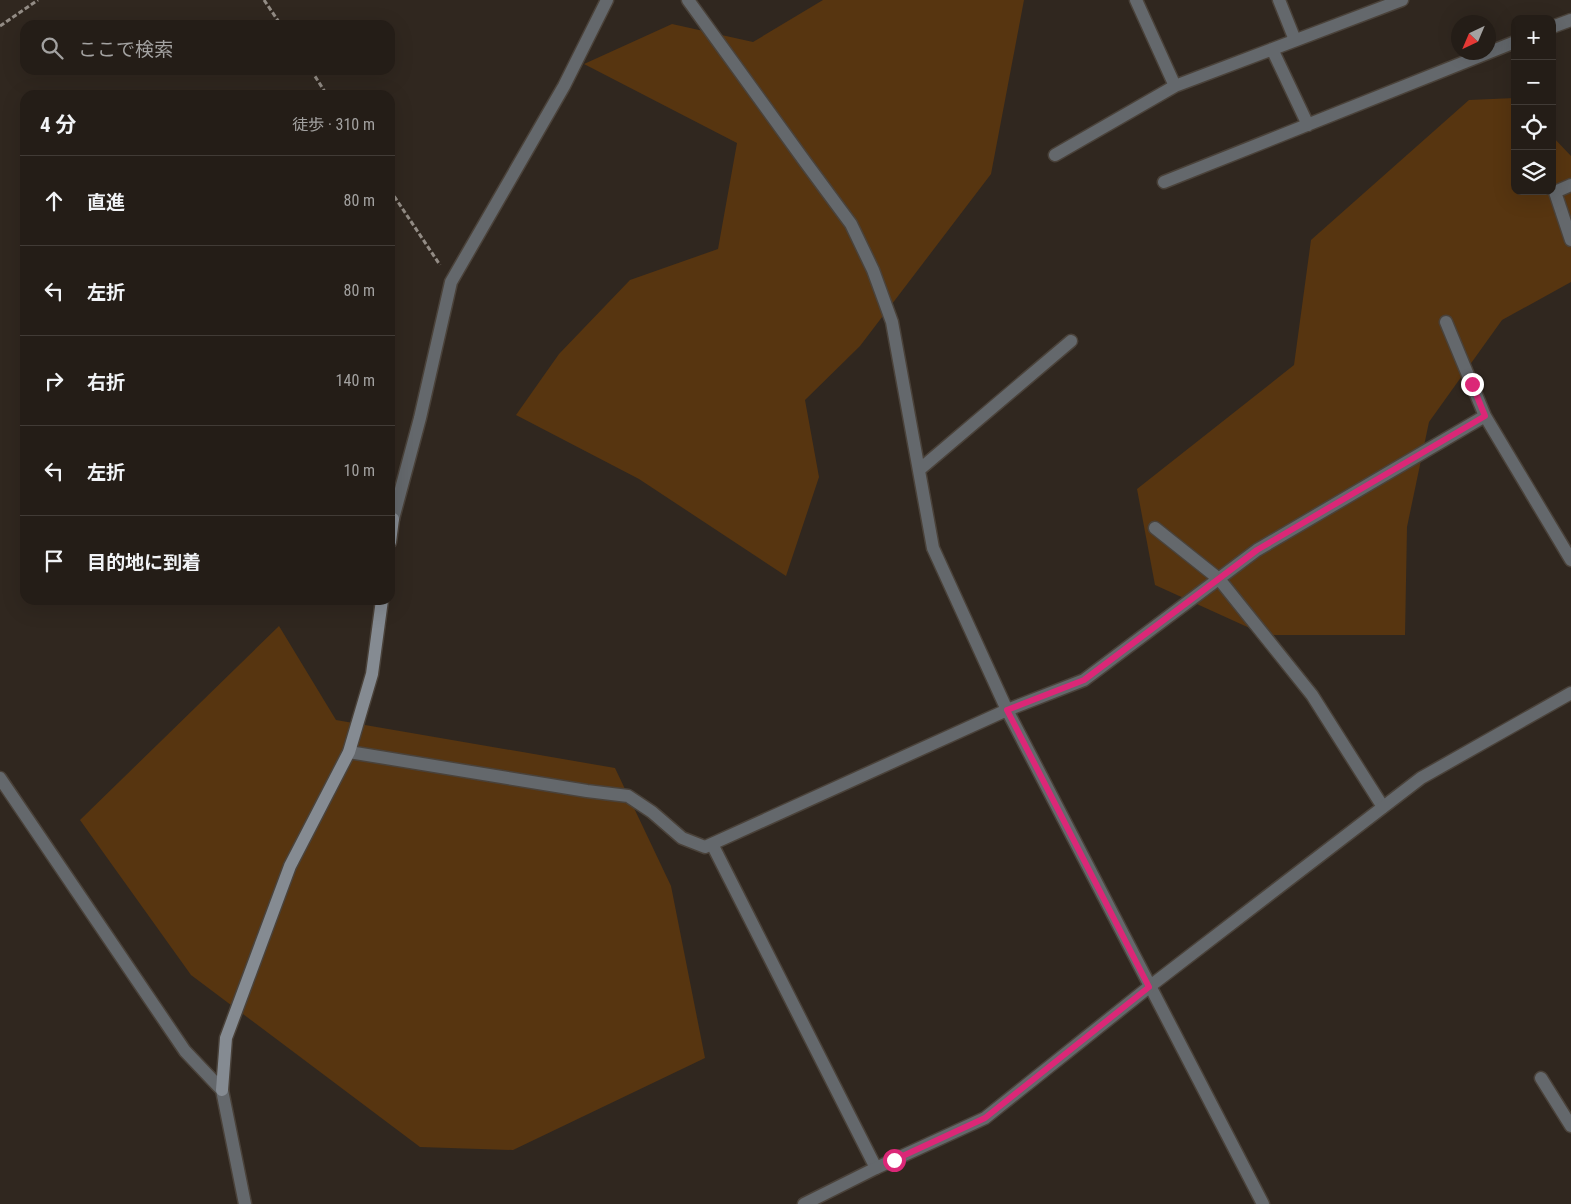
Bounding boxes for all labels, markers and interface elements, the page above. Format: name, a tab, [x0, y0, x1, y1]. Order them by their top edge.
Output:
north arrow	[1451, 15, 1496, 60]
map controls	[1511, 15, 1556, 195]
button: +	[1511, 15, 1556, 60]
search box	[20, 20, 395, 75]
icon: search	[38, 34, 66, 62]
text: ここで検索	[78, 38, 173, 61]
button: −	[1511, 60, 1556, 105]
button: locate	[1511, 105, 1556, 150]
text: 4 分	[40, 113, 76, 137]
text: 徒歩 · 310 m	[292, 115, 375, 134]
button: layers	[1511, 150, 1556, 195]
icon: ahead	[40, 187, 68, 215]
text: 直進	[87, 191, 125, 214]
text: 80 m	[343, 191, 375, 210]
icon: left	[40, 277, 68, 305]
text: 左折	[87, 281, 125, 304]
text: 80 m	[343, 281, 375, 300]
icon: right	[40, 367, 68, 395]
text: 右折	[87, 371, 125, 394]
text: 140 m	[336, 371, 375, 390]
route end	[1461, 373, 1484, 396]
icon: left	[40, 457, 68, 485]
text: 左折	[87, 461, 125, 484]
text: 10 m	[343, 461, 375, 480]
icon: arrive	[40, 547, 68, 575]
text: 目的地に到着	[87, 551, 201, 574]
route start	[883, 1149, 906, 1172]

